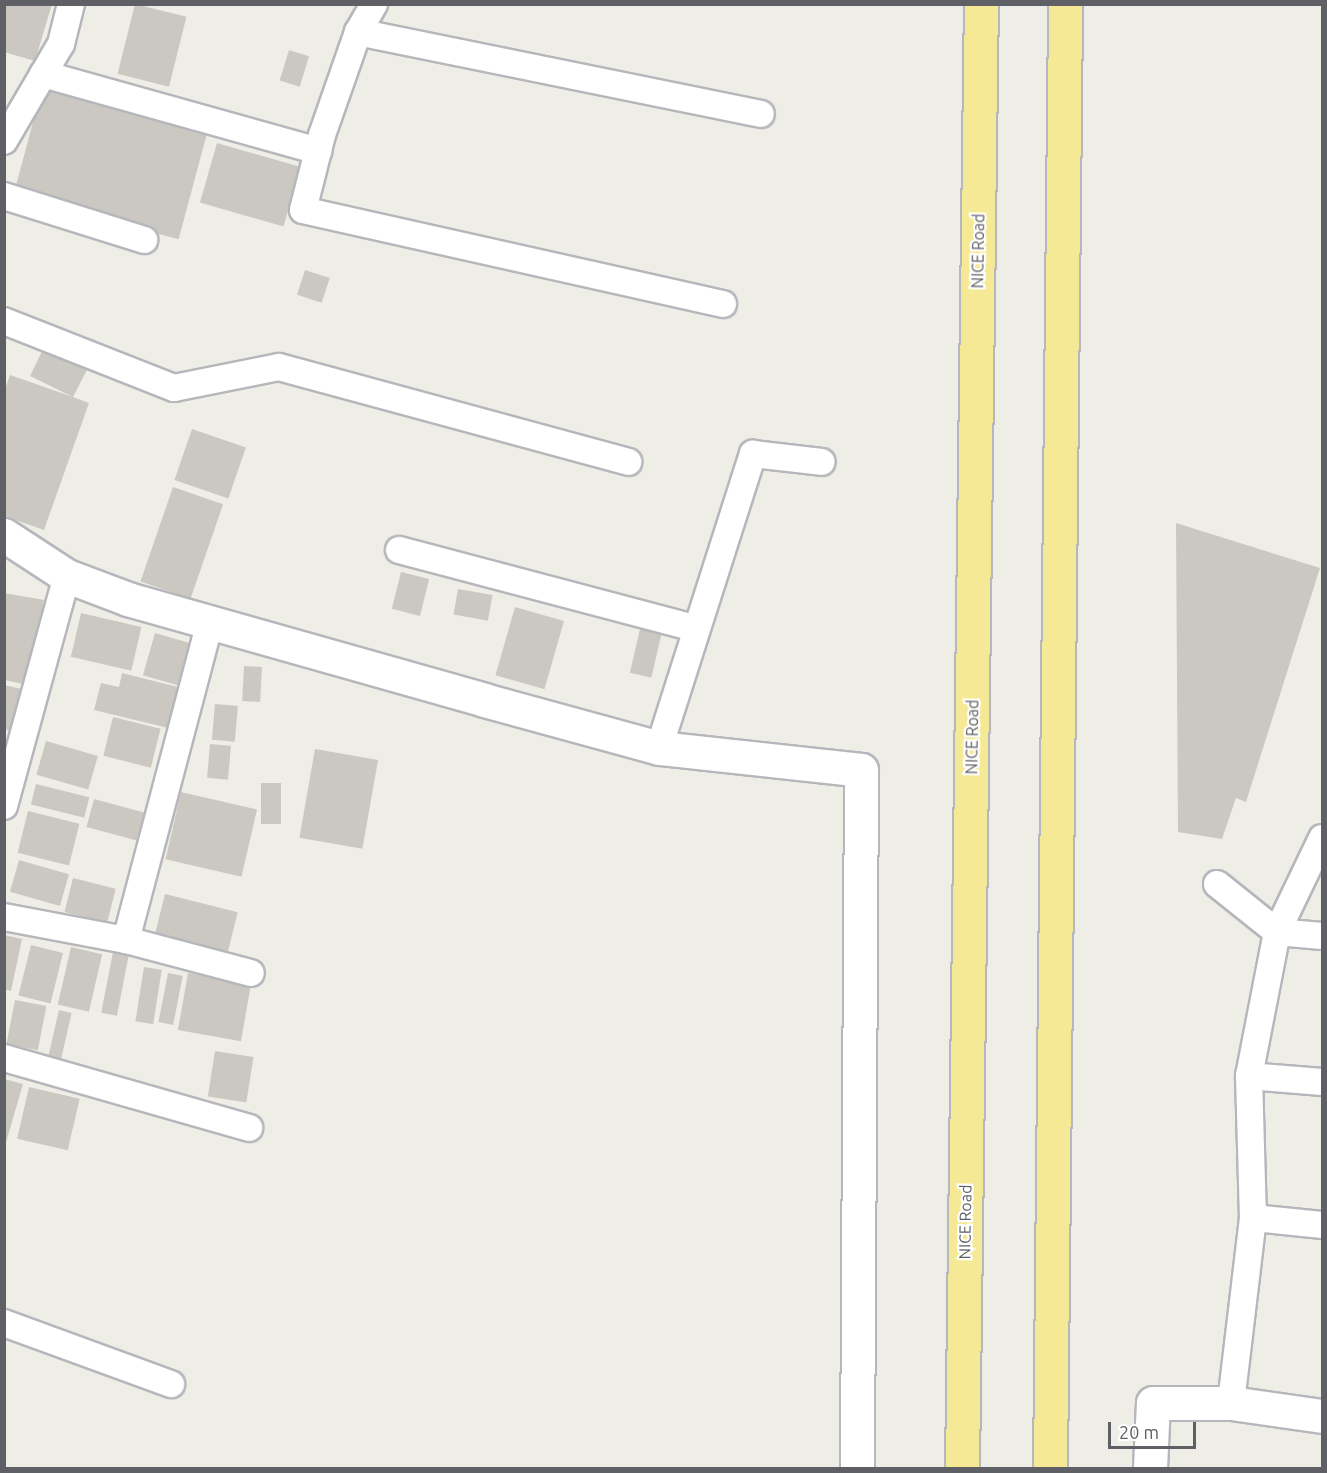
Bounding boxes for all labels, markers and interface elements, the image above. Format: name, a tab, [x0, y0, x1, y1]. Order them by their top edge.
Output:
street label: NICE Road	[968, 213, 988, 289]
street label: NICE Road	[962, 699, 982, 775]
street label: NICE Road	[955, 1184, 975, 1260]
scale bar	[1111, 1410, 1200, 1448]
text: 20 m	[1119, 1422, 1159, 1442]

